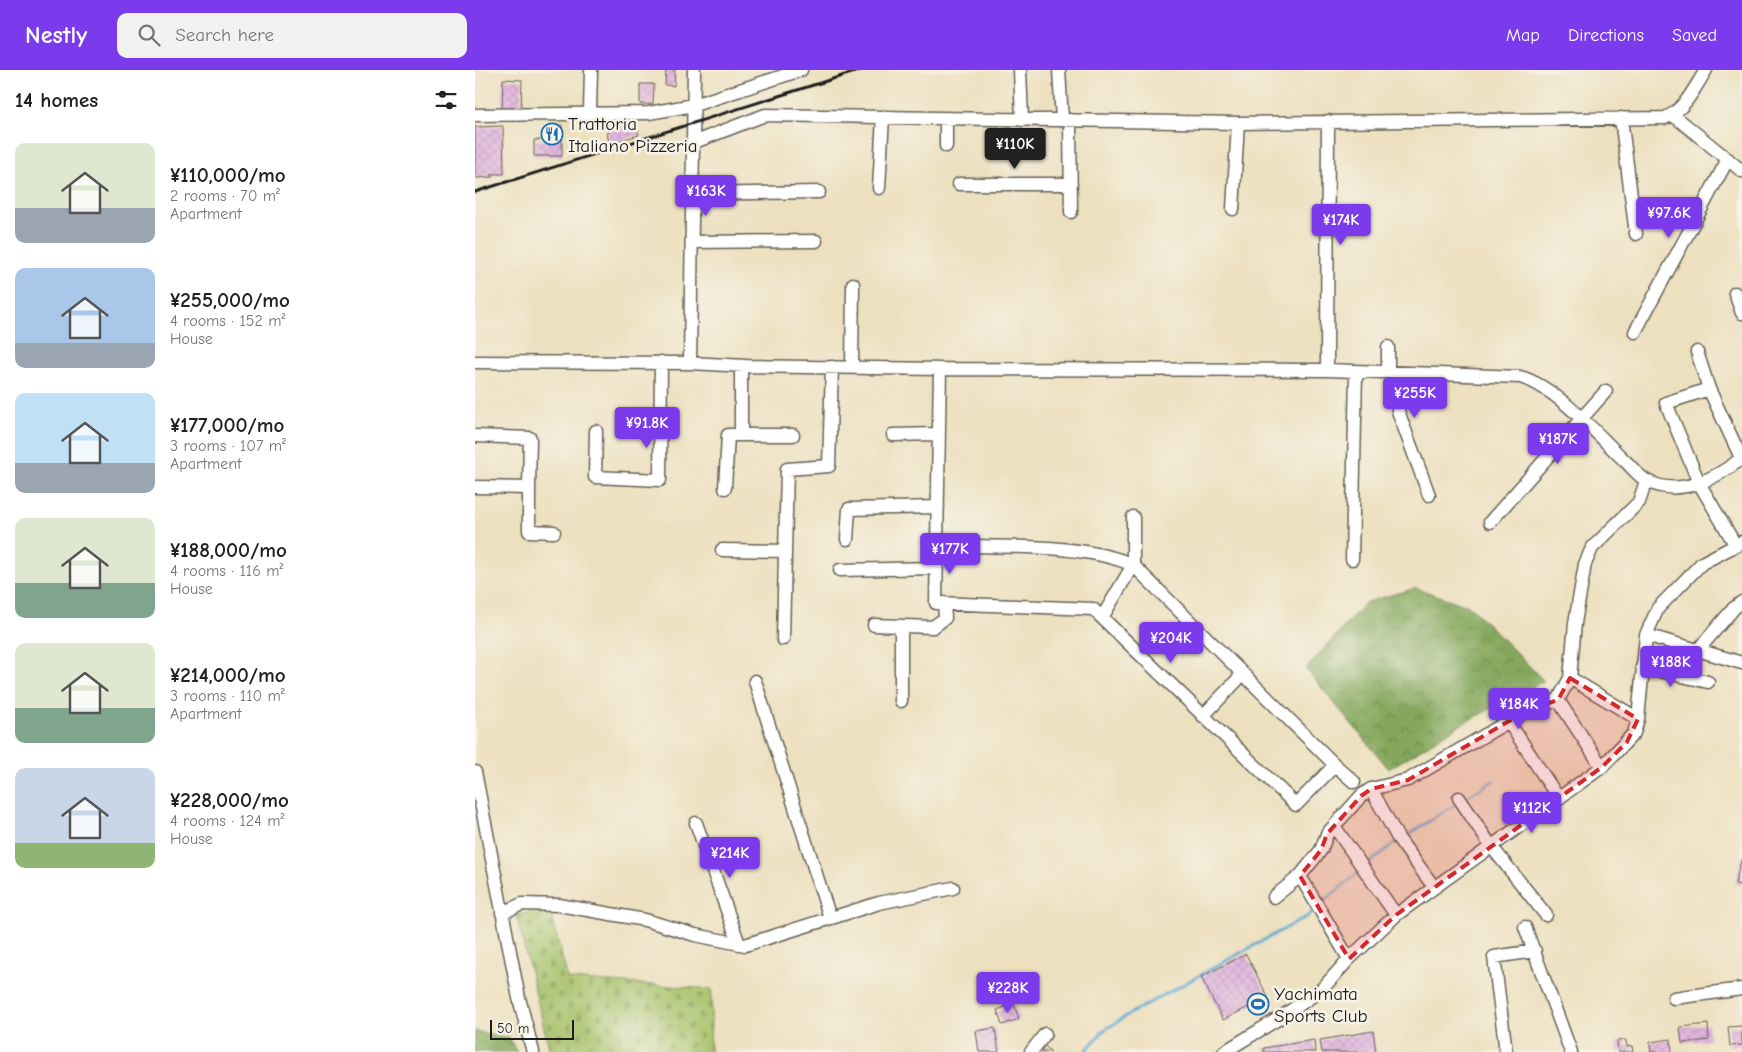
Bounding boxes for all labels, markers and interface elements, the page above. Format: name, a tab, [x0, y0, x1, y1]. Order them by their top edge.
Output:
search box	[117, 13, 467, 58]
text: Nestly	[25, 21, 87, 49]
icon: search	[135, 21, 163, 49]
text: Search here	[175, 24, 274, 46]
text: Map	[1506, 25, 1540, 46]
text: Directions	[1568, 25, 1644, 46]
text: Saved	[1672, 25, 1717, 46]
icon: filters	[432, 86, 460, 114]
text: 14 homes	[15, 88, 98, 112]
place label: Trattoria Italiano Pizzeria	[568, 113, 698, 157]
restaurant icon: Trattoria Italiano Pizzeria	[540, 122, 564, 146]
pin: ¥110K	[980, 128, 1050, 170]
text: ¥110K	[996, 135, 1034, 153]
icon: home	[55, 163, 115, 223]
text: ¥110,000/mo	[170, 163, 286, 187]
pin: ¥163K	[671, 174, 741, 217]
text: ¥163K	[686, 182, 726, 200]
text: 2 rooms · 70 m²	[170, 187, 280, 205]
pin: ¥97.6K	[1628, 196, 1710, 239]
pin: ¥174K	[1306, 204, 1376, 246]
text: ¥97.6K	[1647, 204, 1691, 222]
text: Apartment	[170, 205, 242, 223]
text: ¥174K	[1323, 211, 1359, 229]
icon: home	[55, 288, 115, 348]
text: ¥255,000/mo	[170, 288, 290, 312]
text: 4 rooms · 152 m²	[170, 312, 285, 330]
text: House	[170, 330, 213, 348]
pin: ¥255K	[1380, 376, 1450, 419]
text: ¥255K	[1394, 384, 1436, 402]
pin: ¥91.8K	[606, 406, 688, 449]
icon: home	[55, 413, 115, 473]
text: ¥177,000/mo	[170, 413, 284, 437]
text: ¥91.8K	[626, 414, 668, 432]
pin: ¥187K	[1523, 422, 1593, 465]
text: ¥187K	[1539, 430, 1577, 448]
text: 3 rooms · 107 m²	[170, 437, 286, 455]
text: Apartment	[170, 455, 242, 473]
pin: ¥177K	[915, 532, 985, 575]
icon: home	[55, 538, 115, 598]
text: ¥188,000/mo	[170, 538, 287, 562]
text: ¥177K	[931, 540, 969, 558]
text: 4 rooms · 116 m²	[170, 562, 283, 580]
text: House	[170, 580, 213, 598]
pin: ¥204K	[1136, 622, 1206, 664]
text: ¥204K	[1150, 629, 1192, 647]
pin: ¥188K	[1636, 646, 1706, 688]
text: ¥188K	[1651, 653, 1691, 671]
icon: home	[55, 663, 115, 723]
text: ¥214,000/mo	[170, 663, 286, 687]
text: 3 rooms · 110 m²	[170, 687, 285, 705]
pin: ¥184K	[1484, 688, 1554, 730]
text: ¥184K	[1500, 695, 1538, 713]
text: Apartment	[170, 705, 242, 723]
icon: home	[55, 788, 115, 848]
text: ¥228,000/mo	[170, 788, 289, 812]
pin: ¥112K	[1497, 792, 1567, 834]
text: ¥112K	[1513, 799, 1551, 817]
text: 4 rooms · 124 m²	[170, 812, 284, 830]
text: House	[170, 830, 213, 848]
pin: ¥214K	[695, 836, 765, 879]
text: ¥214K	[711, 844, 749, 862]
pin: ¥228K	[973, 972, 1043, 1014]
text: ¥228K	[987, 979, 1029, 997]
place label: Yachimata Sports Club	[1274, 983, 1368, 1027]
sports icon: Yachimata Sports Club	[1246, 992, 1270, 1016]
scale bar	[490, 1017, 574, 1040]
text: 50 m	[497, 1020, 529, 1037]

